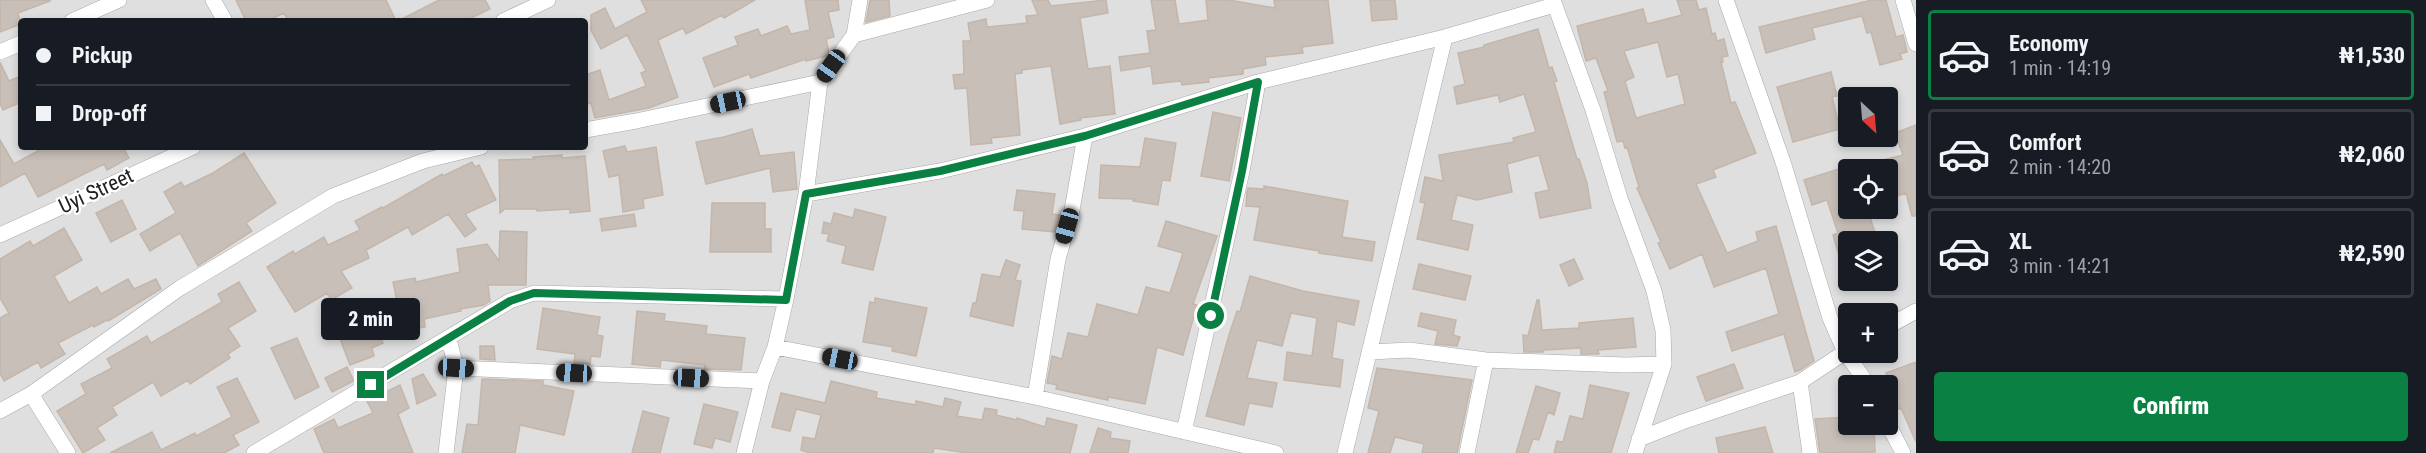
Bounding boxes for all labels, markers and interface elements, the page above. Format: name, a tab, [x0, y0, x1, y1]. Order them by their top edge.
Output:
icon: car	[1937, 28, 1991, 82]
text: Economy	[2009, 31, 2089, 56]
text: Pickup	[72, 43, 132, 68]
text: ₦1,530	[2339, 43, 2405, 68]
car	[813, 46, 849, 86]
text: 1 min · 14:19	[2009, 56, 2111, 80]
north arrow	[1838, 87, 1898, 147]
map controls	[1838, 87, 1898, 435]
car	[709, 89, 747, 115]
text: Drop-off	[72, 101, 146, 126]
icon: car	[1937, 127, 1991, 181]
text: Comfort	[2009, 130, 2082, 155]
text: ₦2,060	[2339, 142, 2405, 167]
text: 2 min · 14:20	[2009, 155, 2111, 179]
button: locate	[1838, 159, 1898, 219]
street label: Uyi Street	[55, 163, 137, 219]
car	[1053, 206, 1081, 246]
icon: car	[1937, 226, 1991, 280]
text: XL	[2009, 229, 2032, 254]
button: layers	[1838, 231, 1898, 291]
text: ₦2,590	[2339, 241, 2405, 266]
text: 3 min · 14:21	[2009, 254, 2111, 278]
callout: 2 min	[322, 298, 421, 340]
route start	[1197, 302, 1224, 329]
button: +	[1838, 303, 1898, 363]
text: 2 min	[348, 307, 393, 331]
car	[821, 347, 859, 371]
car	[438, 358, 474, 378]
car	[556, 363, 592, 383]
car	[673, 368, 709, 388]
route end	[357, 371, 384, 398]
button: Confirm	[1934, 372, 2408, 441]
button: −	[1838, 375, 1898, 435]

